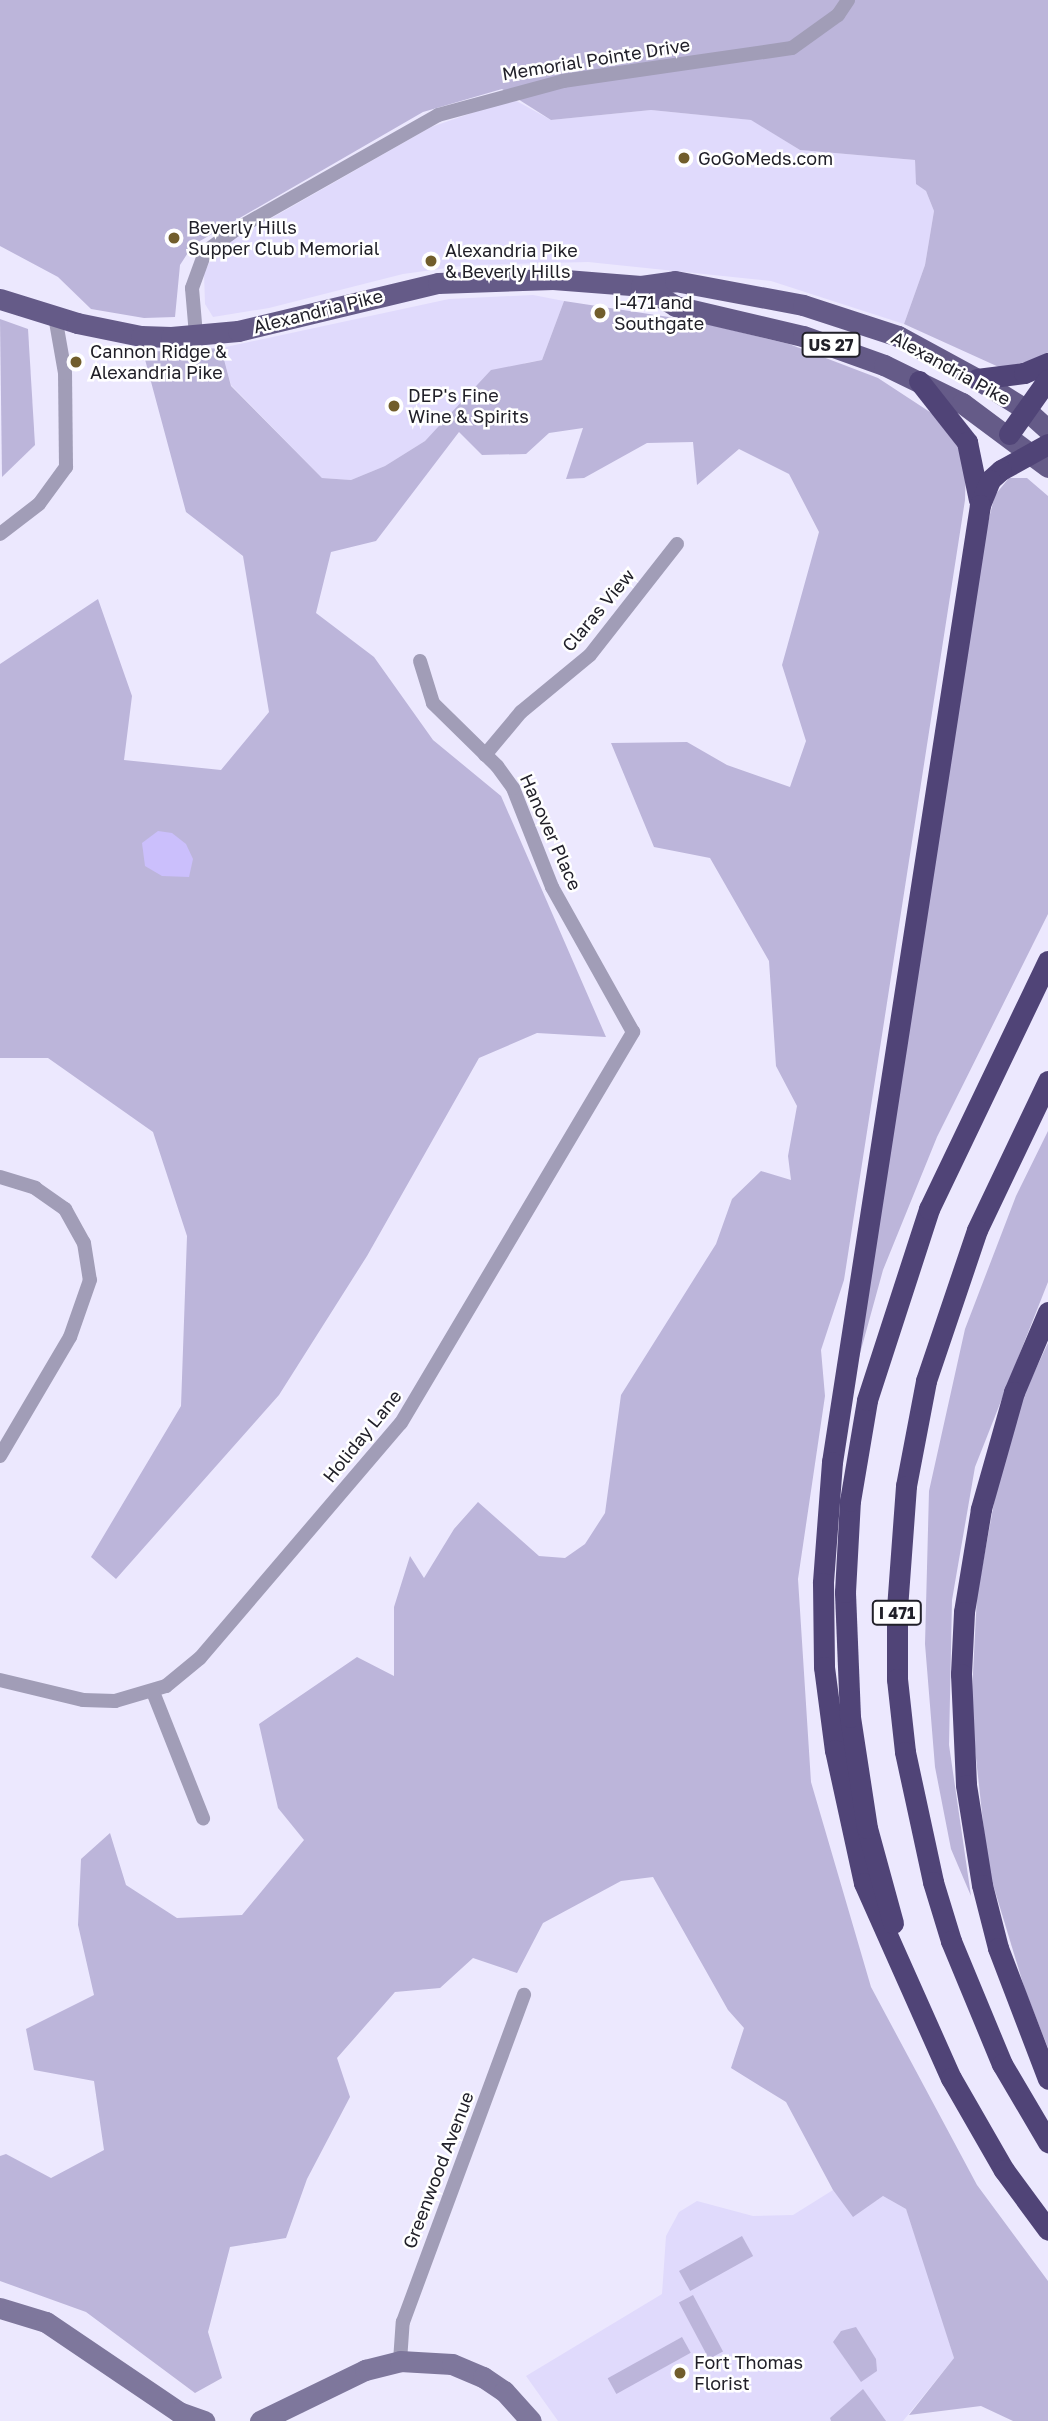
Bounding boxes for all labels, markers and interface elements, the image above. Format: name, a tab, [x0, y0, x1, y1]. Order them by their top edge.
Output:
street label: Memorial Pointe Drive	[501, 33, 691, 85]
place label: GoGoMeds.com	[698, 147, 833, 169]
marker: GoGoMeds.com	[676, 150, 692, 166]
place label: Beverly Hills Supper Club Memorial	[188, 217, 379, 260]
marker: Beverly Hills Supper Club Memorial	[166, 230, 182, 246]
place label: Alexandria Pike & Beverly Hills	[445, 240, 578, 282]
marker: Alexandria Pike & Beverly Hills	[423, 253, 439, 269]
street label: Alexandria Pike	[251, 284, 385, 338]
place label: I-471 and Southgate	[614, 292, 704, 334]
marker: I-471 and Southgate	[592, 305, 608, 321]
street label: Alexandria Pike	[888, 326, 1014, 410]
road number: US 27	[801, 332, 861, 358]
place label: Cannon Ridge & Alexandria Pike	[90, 341, 227, 384]
marker: Cannon Ridge & Alexandria Pike	[68, 354, 84, 370]
place label: DEP's Fine Wine & Spirits	[408, 385, 529, 428]
marker: DEP's Fine Wine & Spirits	[386, 398, 402, 414]
street label: Claras View	[557, 564, 639, 656]
street label: Hanover Place	[516, 771, 586, 893]
street label: Holiday Lane	[318, 1385, 406, 1487]
road number: I 471	[871, 1600, 923, 1625]
street label: Greenwood Avenue	[398, 2088, 478, 2252]
place label: Fort Thomas Florist	[694, 2352, 803, 2394]
marker: Fort Thomas Florist	[672, 2365, 688, 2381]

